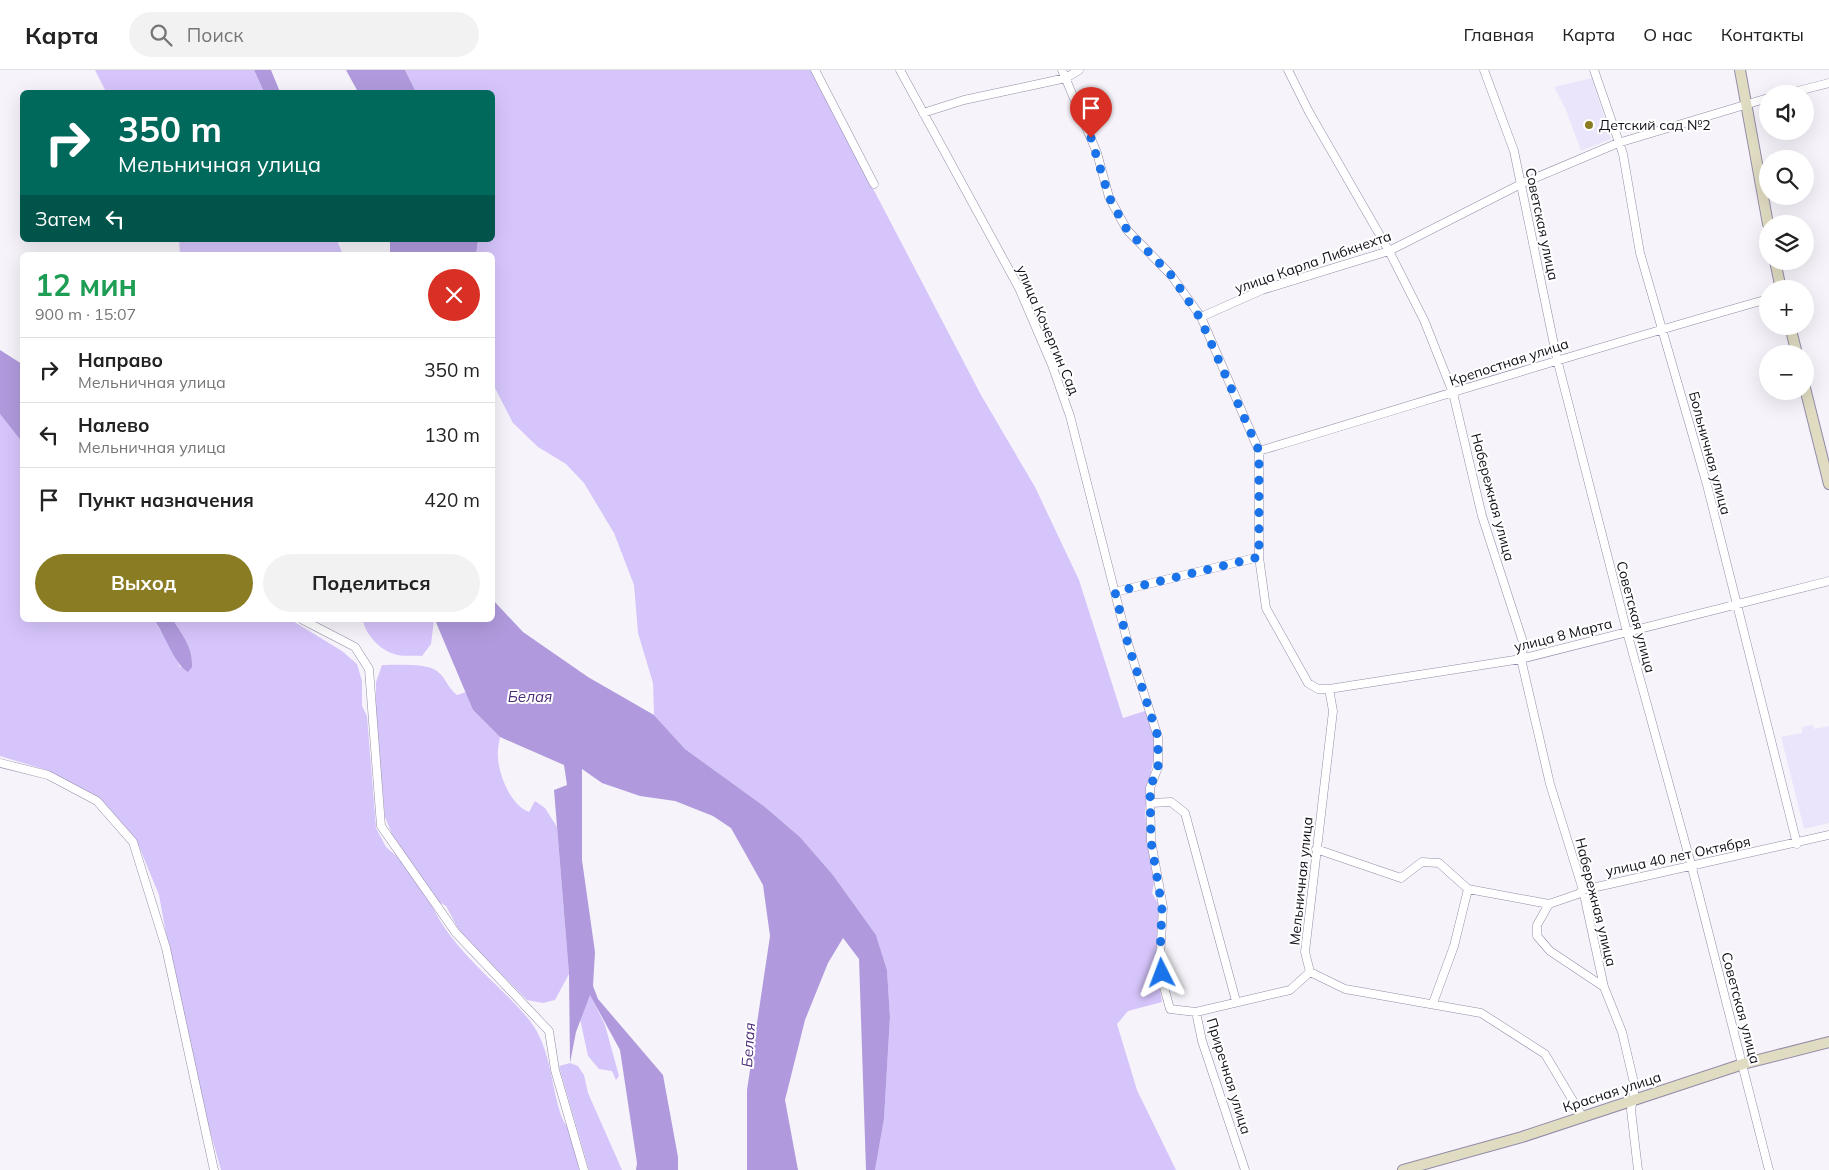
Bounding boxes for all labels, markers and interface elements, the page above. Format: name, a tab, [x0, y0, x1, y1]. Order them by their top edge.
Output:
search box	[129, 12, 479, 57]
text: Карта	[25, 20, 99, 50]
icon: search	[147, 21, 175, 49]
text: Поиск	[187, 23, 244, 47]
text: Главная	[1464, 23, 1534, 46]
text: Карта	[1562, 23, 1615, 46]
text: О нас	[1643, 23, 1693, 46]
text: Контакты	[1721, 23, 1804, 46]
map controls	[1759, 85, 1814, 400]
button: sound	[1759, 85, 1814, 140]
pin	[1070, 87, 1112, 138]
icon: arrive	[1077, 94, 1105, 122]
text: 350 m	[118, 107, 222, 151]
icon: right	[35, 110, 100, 175]
place label: Детский сад №2	[1599, 116, 1711, 134]
marker: Детский сад №2	[1583, 119, 1595, 131]
text: Мельничная улица	[118, 150, 321, 178]
button: search	[1759, 150, 1814, 205]
street label: Советская улица	[1521, 166, 1563, 282]
icon: left	[101, 205, 129, 233]
text: Затем	[35, 207, 91, 231]
button: layers	[1759, 215, 1814, 270]
street label: улица Карла Либкнехта	[1232, 227, 1394, 297]
street label: улица Кочергин Сад	[1013, 263, 1084, 398]
text: 12 мин	[35, 266, 137, 304]
button: close	[428, 269, 480, 321]
button: +	[1759, 280, 1814, 335]
text: 900 m · 15:07	[35, 304, 136, 324]
street label: Крепостная улица	[1447, 334, 1571, 390]
button: −	[1759, 345, 1814, 400]
text: Направо	[78, 348, 163, 372]
icon: right	[35, 356, 63, 384]
text: 350 m	[424, 358, 480, 382]
text: Мельничная улица	[78, 372, 226, 392]
street label: Больничная улица	[1685, 389, 1735, 517]
text: Налево	[78, 413, 150, 437]
icon: left	[35, 421, 63, 449]
text: 130 m	[424, 423, 480, 447]
street label: Набережная улица	[1467, 431, 1519, 563]
text: Мельничная улица	[78, 437, 226, 457]
icon: arrive	[35, 486, 63, 514]
text: Пункт назначения	[78, 488, 254, 512]
text: 420 m	[424, 488, 480, 512]
button: Выход	[35, 554, 253, 612]
button: Поделиться	[263, 554, 480, 612]
street label: Советская улица	[1612, 559, 1660, 675]
street label: улица 8 Марта	[1512, 614, 1614, 656]
water label: Белая	[508, 687, 552, 706]
street label: Мельничная улица	[1285, 816, 1317, 946]
street label: улица 40 лет Октября	[1604, 832, 1752, 880]
street label: Набережная улица	[1571, 836, 1621, 968]
position arrow	[1135, 946, 1187, 998]
street label: Советская улица	[1717, 950, 1765, 1066]
street label: Приречная улица	[1203, 1016, 1255, 1136]
water label: Белая	[737, 1022, 759, 1068]
street label: Красная улица	[1561, 1068, 1663, 1116]

